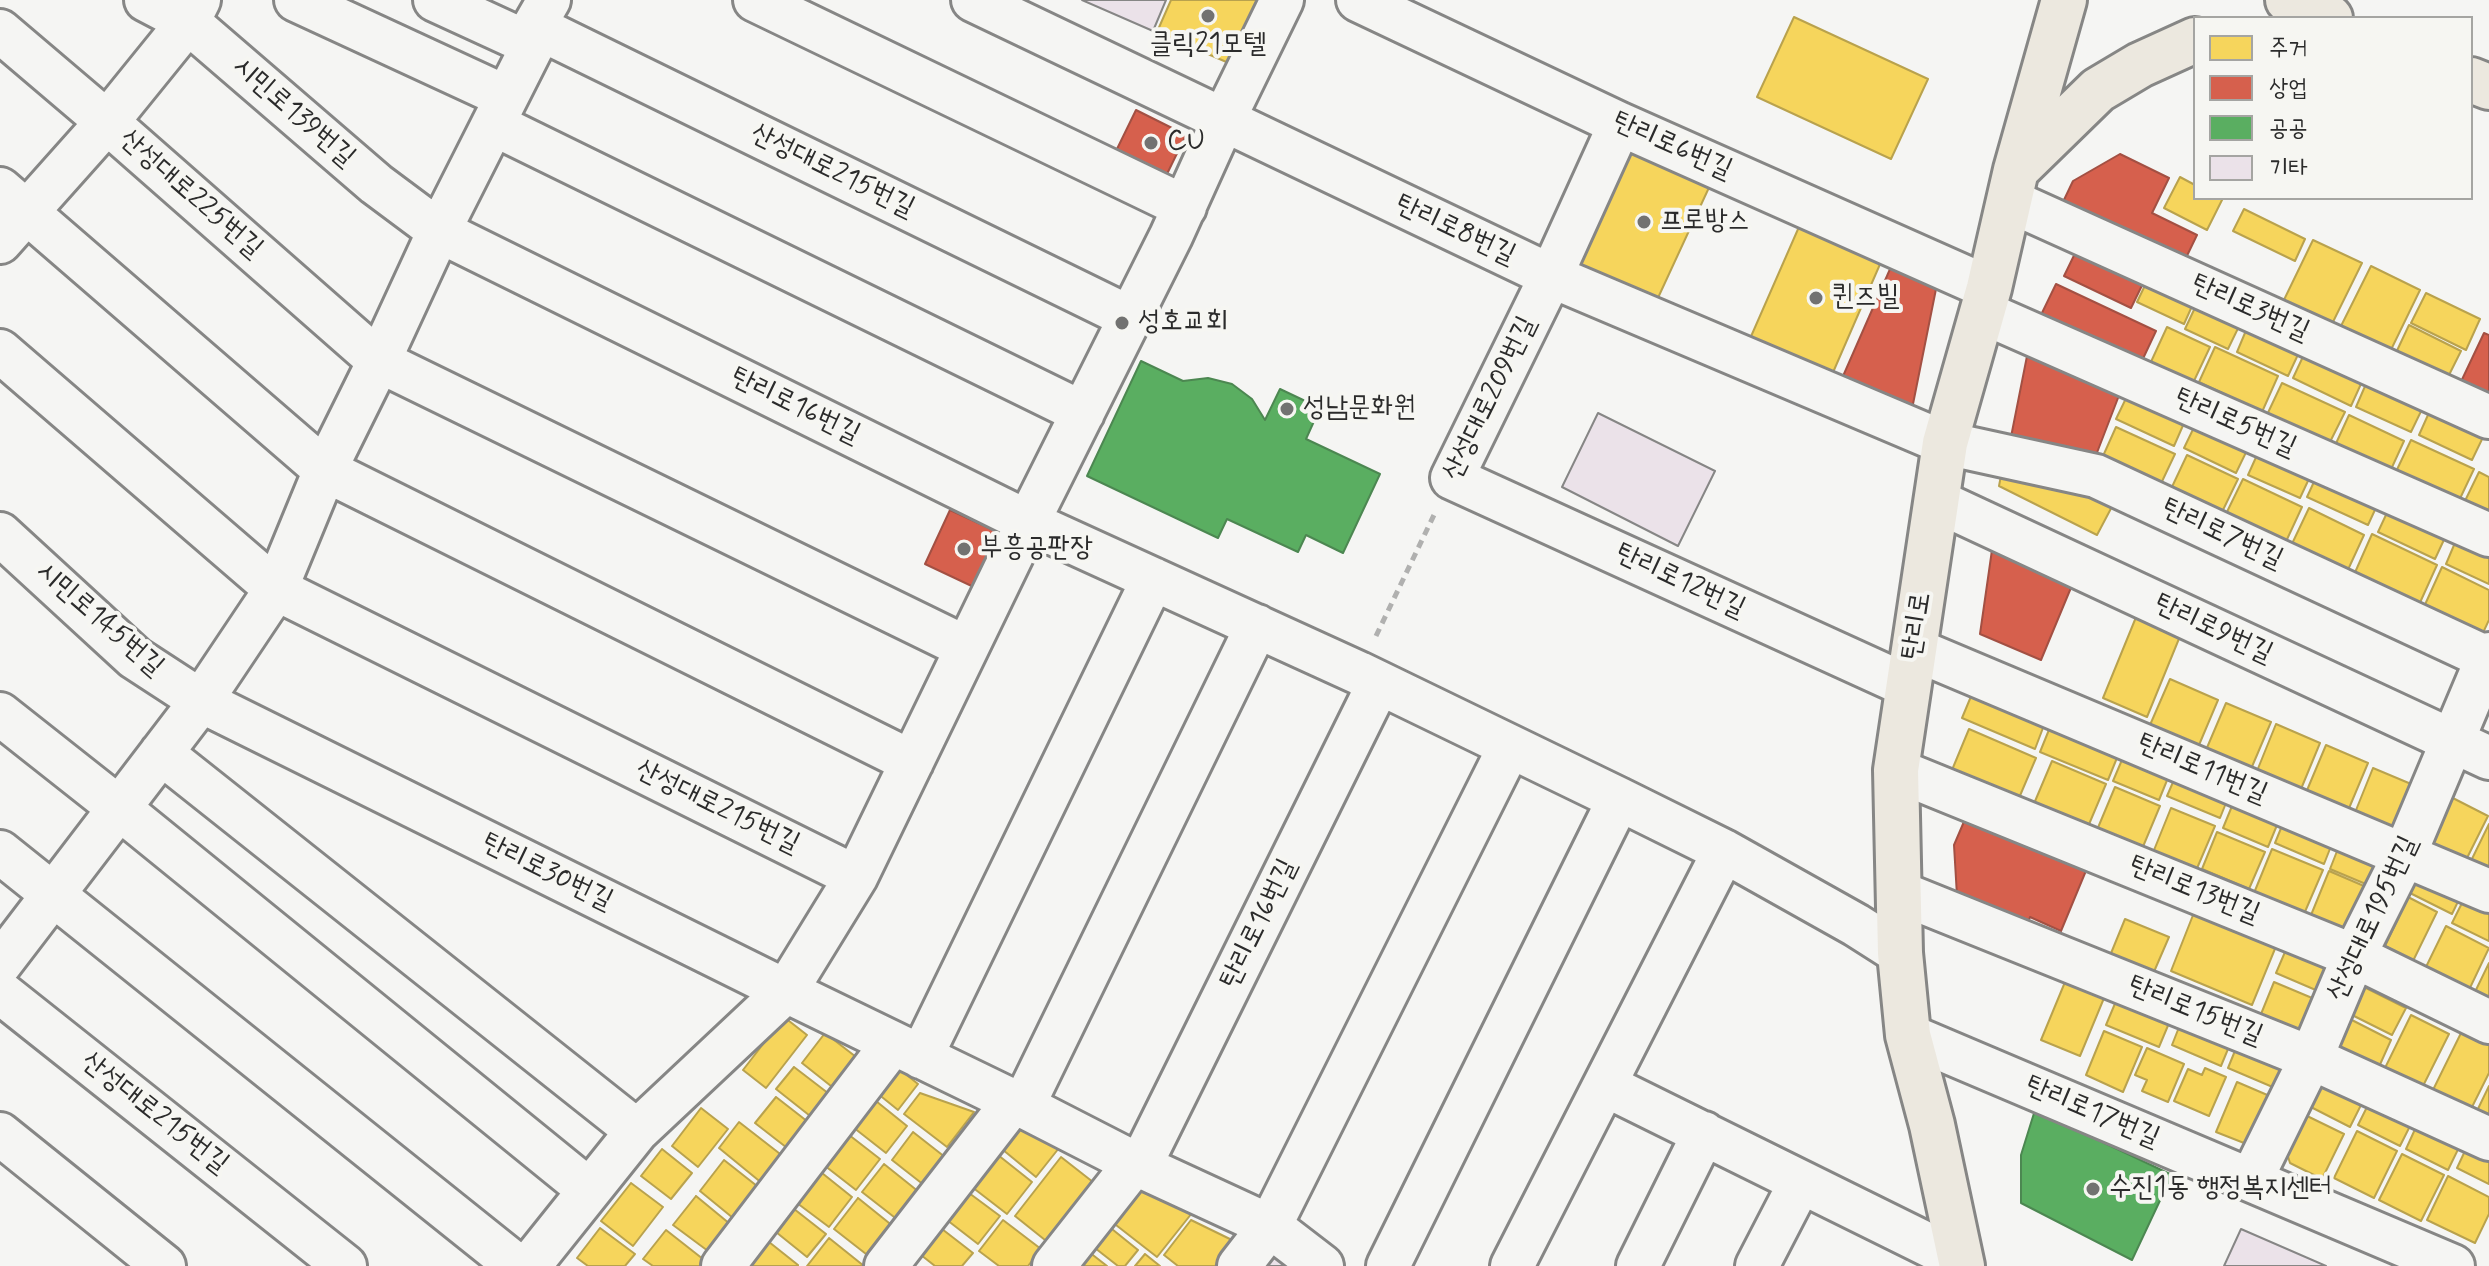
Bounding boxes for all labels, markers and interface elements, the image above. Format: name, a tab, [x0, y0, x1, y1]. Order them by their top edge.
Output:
marker: 클릭21모텔	[1199, 7, 1217, 25]
legend	[2193, 16, 2473, 200]
place label: 클릭21모텔	[1150, 29, 1266, 63]
text: 주거	[2269, 33, 2308, 64]
street label: 시민로139번길	[225, 51, 361, 175]
text: 상업	[2269, 73, 2308, 104]
street label: 탄리로6번길	[1607, 106, 1737, 188]
text: 공공	[2269, 113, 2308, 144]
street label: 산성대로215번길	[745, 118, 919, 226]
street label: 산성대로225번길	[111, 123, 269, 267]
place label: CU	[1167, 126, 1205, 160]
marker: CU	[1142, 134, 1160, 152]
text: 기타	[2269, 153, 2308, 184]
street label: 탄리로8번길	[1390, 189, 1520, 273]
place label: 프로방스	[1660, 205, 1750, 239]
marker: 프로방스	[1635, 213, 1653, 231]
street label: 탄리로3번길	[2186, 268, 2314, 350]
place label: 퀸즈빌	[1832, 281, 1900, 315]
marker: 퀸즈빌	[1807, 289, 1825, 307]
place label: 성호교회	[1138, 306, 1228, 340]
street label: 산성대로209번길	[1437, 312, 1545, 486]
marker: 성호교회	[1113, 314, 1131, 332]
street label: 탄리로16번길	[725, 361, 865, 453]
street label: 탄리로5번길	[2169, 382, 2301, 466]
place label: 성남문화원	[1303, 392, 1416, 426]
marker: 성남문화원	[1278, 400, 1296, 418]
street label: 탄리로7번길	[2156, 492, 2288, 578]
place label: 부흥공판장	[980, 532, 1093, 566]
street label: 탄리로12번길	[1610, 537, 1750, 627]
marker: 부흥공판장	[955, 540, 973, 558]
street label: 시민로145번길	[28, 555, 170, 685]
street label: 탄리로9번길	[2149, 588, 2277, 672]
street label: 탄리로	[1896, 590, 1940, 662]
street label: 탄리로11번길	[2132, 728, 2272, 812]
street label: 산성대로215번길	[630, 754, 804, 862]
street label: 탄리로30번길	[476, 827, 618, 919]
street label: 산성대로195번길	[2321, 831, 2427, 1007]
street label: 탄리로13번길	[2124, 850, 2264, 932]
street label: 탄리로16번길	[1214, 854, 1306, 994]
street label: 탄리로15번길	[2123, 970, 2267, 1054]
street label: 산성대로215번길	[73, 1046, 235, 1182]
street label: 탄리로17번길	[2020, 1070, 2164, 1156]
place label: 수진1동 행정복지센터	[2109, 1172, 2332, 1206]
marker: 수진1동 행정복지센터	[2084, 1180, 2102, 1198]

